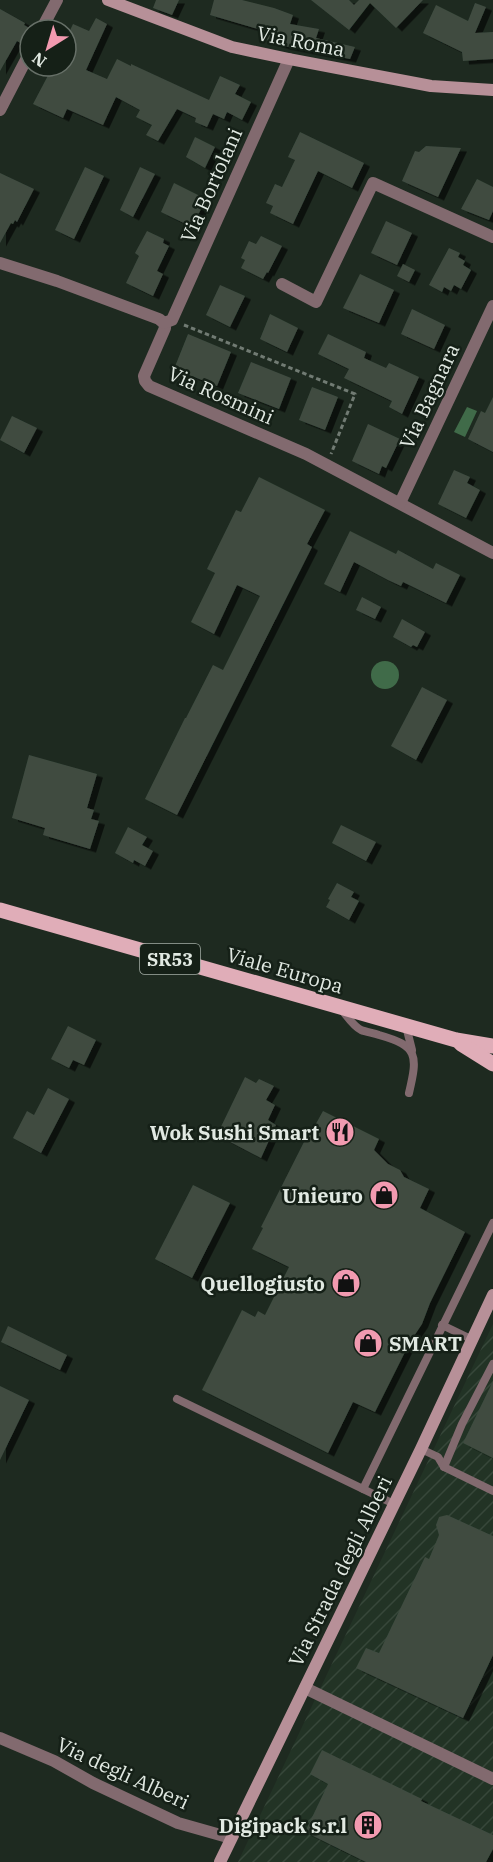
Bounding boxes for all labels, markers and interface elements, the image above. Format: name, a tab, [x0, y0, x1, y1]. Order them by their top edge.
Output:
north arrow	[18, 18, 78, 78]
street label: Via Roma	[255, 19, 347, 63]
text: N	[28, 48, 50, 72]
street label: Via Bortolani	[174, 123, 248, 247]
street label: Via Bagnara	[393, 339, 465, 453]
street label: Via Rosmini	[164, 360, 278, 430]
street label: Viale Europa	[224, 940, 347, 1000]
road number: SR53	[140, 944, 200, 974]
restaurant icon: Wok Sushi Smart	[324, 1116, 356, 1148]
place label: Wok Sushi Smart	[150, 1119, 320, 1146]
shop icon: Unieuro	[368, 1179, 400, 1211]
place label: Unieuro	[282, 1182, 363, 1209]
shop icon: Quellogiusto	[330, 1267, 362, 1299]
place label: Quellogiusto	[201, 1270, 325, 1297]
shop icon: SMART	[352, 1327, 384, 1359]
place label: SMART	[389, 1330, 462, 1357]
street label: Via Strada degli Alberi	[282, 1471, 398, 1671]
street label: Via degli Alberi	[52, 1731, 194, 1815]
building icon: Digipack s.r.l	[352, 1809, 384, 1841]
place label: Digipack s.r.l	[219, 1812, 347, 1839]

